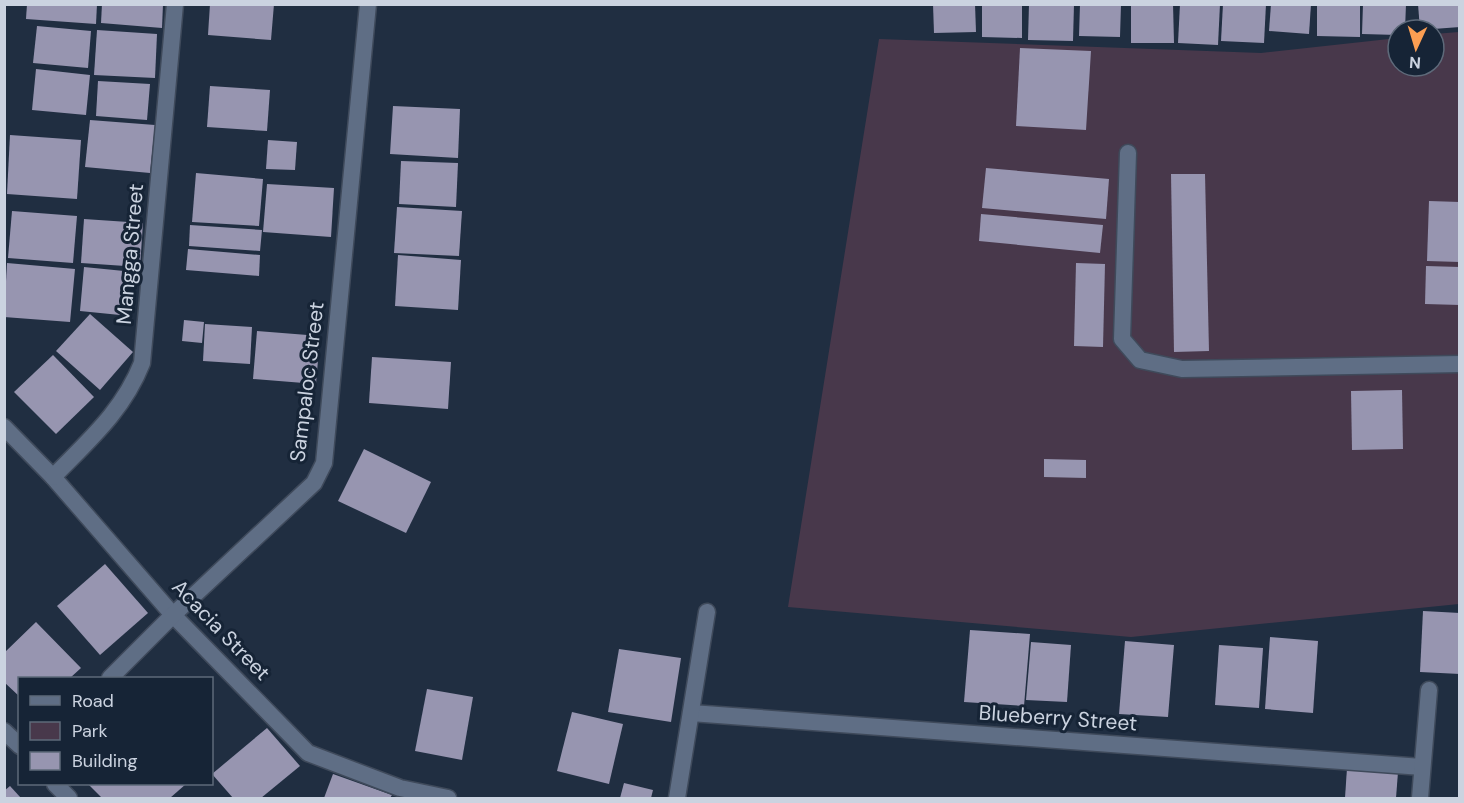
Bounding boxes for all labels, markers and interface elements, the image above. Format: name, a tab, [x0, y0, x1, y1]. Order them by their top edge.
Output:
north arrow	[1386, 18, 1446, 78]
text: N	[1408, 52, 1422, 73]
street label: Mangga Street	[110, 182, 150, 326]
street label: Sampaloc Street	[283, 300, 331, 464]
street label: Acacia Street	[166, 573, 276, 687]
legend	[18, 677, 213, 785]
text: Road	[72, 689, 114, 713]
street label: Blueberry Street	[978, 698, 1138, 738]
text: Park	[72, 719, 108, 743]
text: Building	[72, 749, 137, 773]

